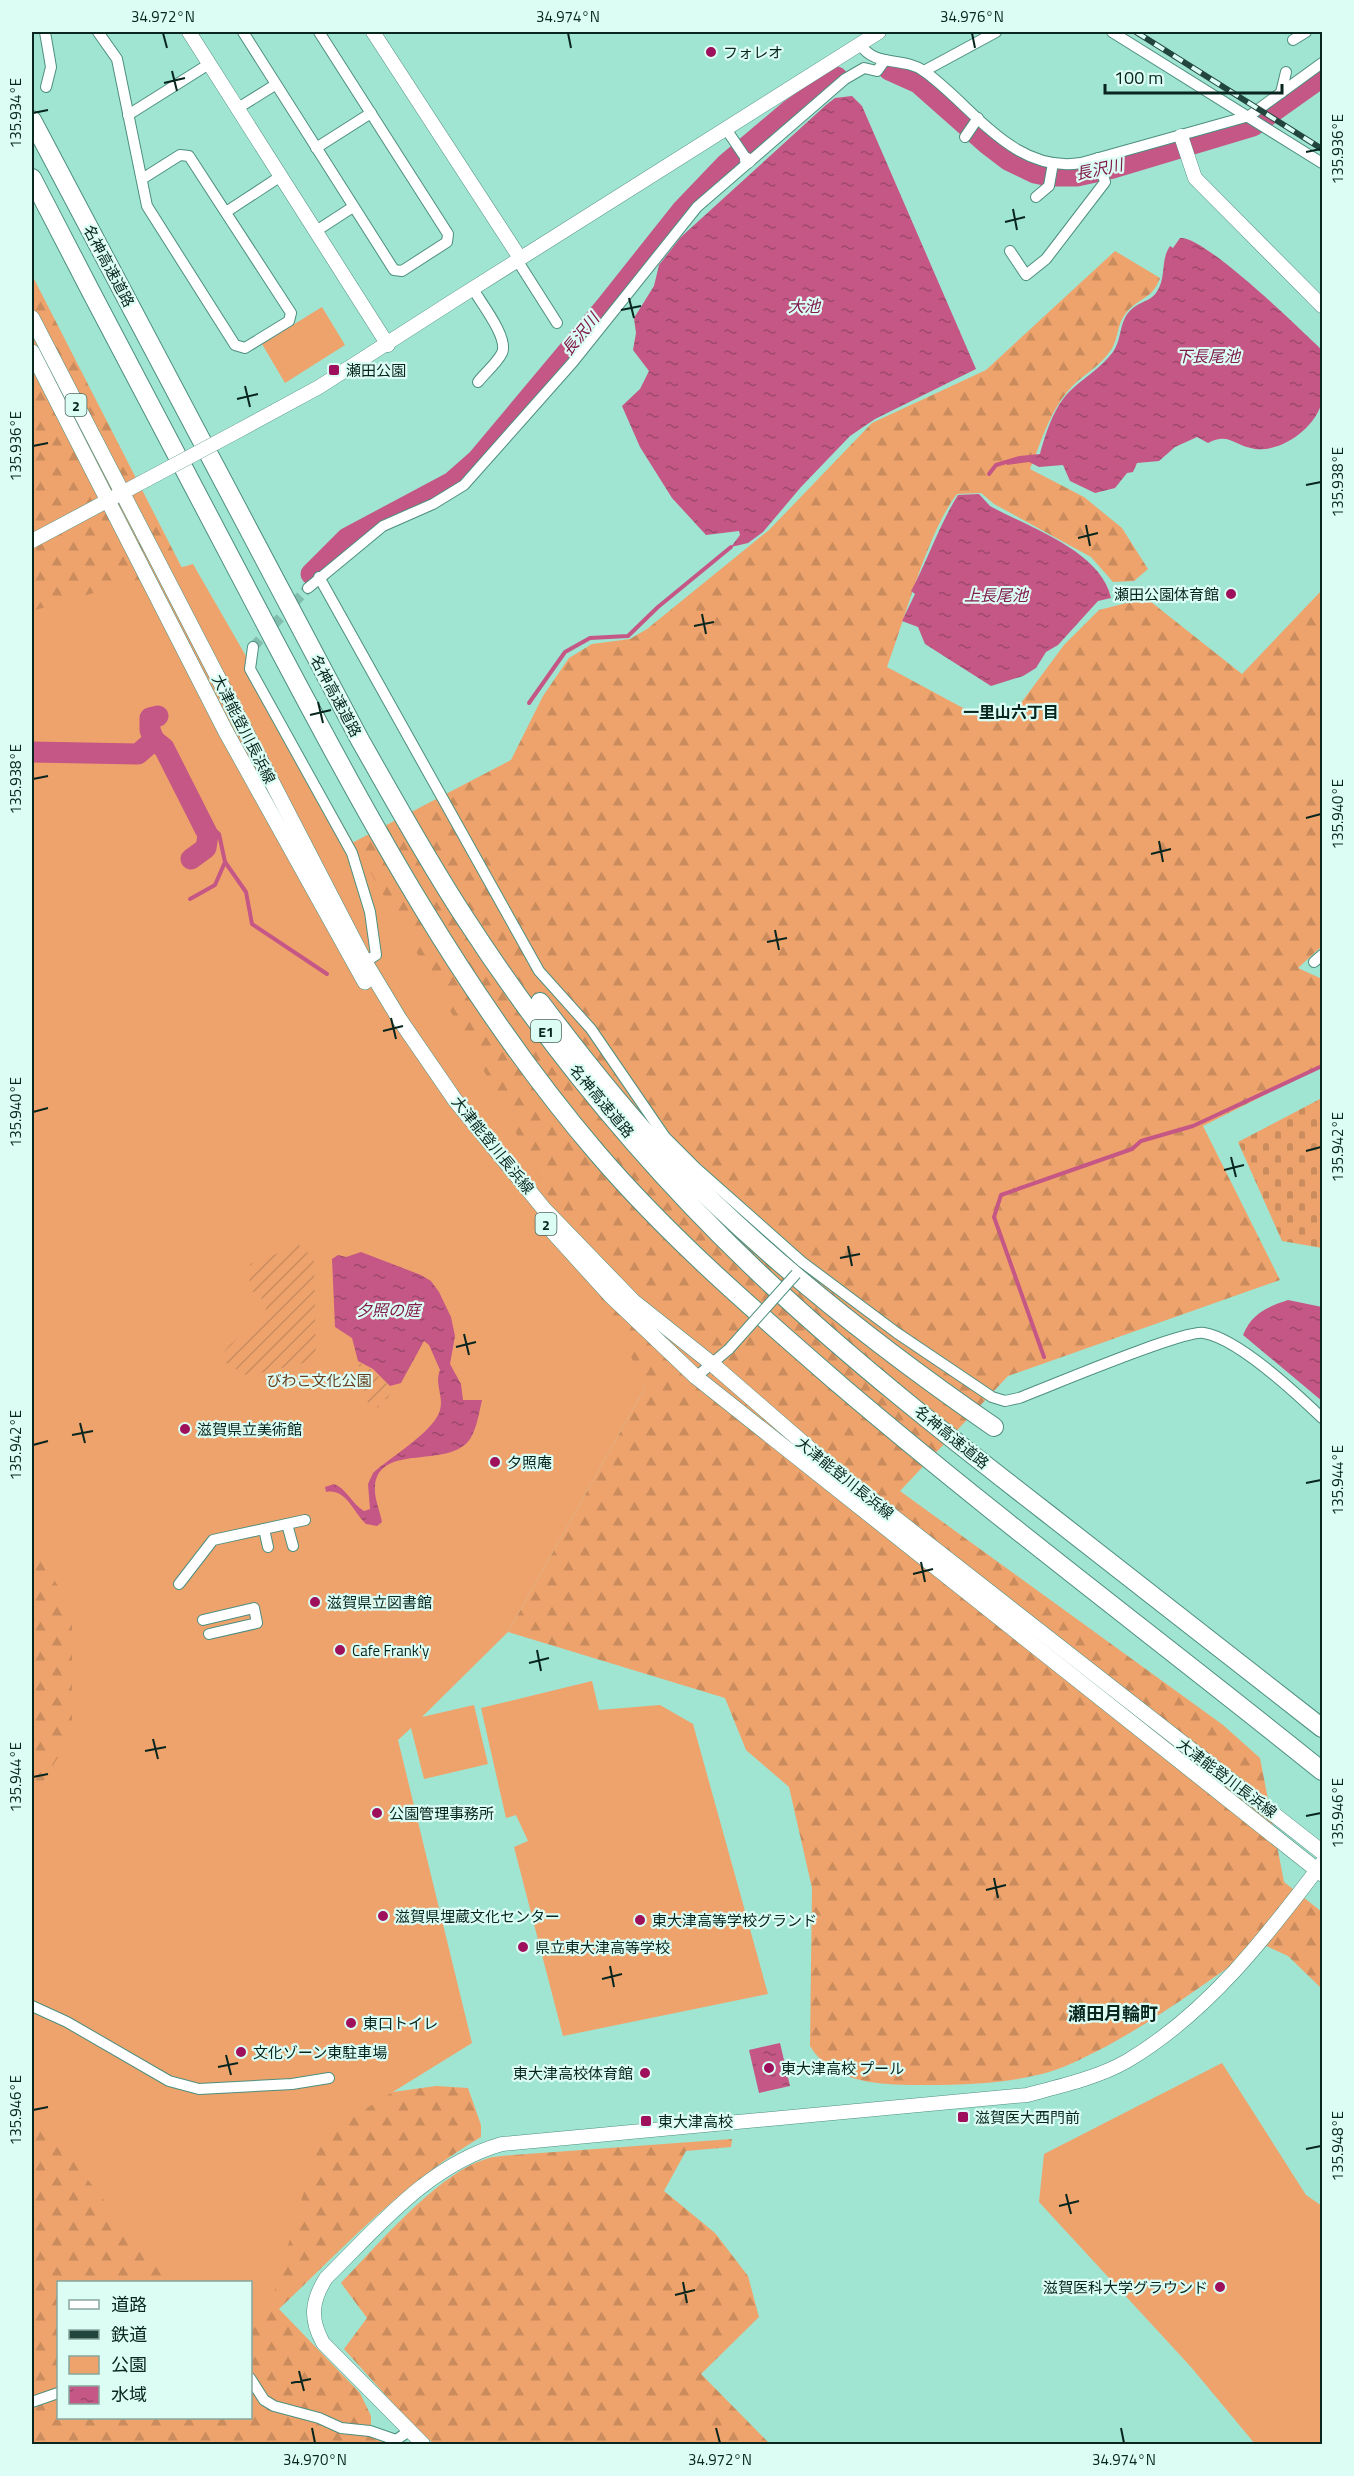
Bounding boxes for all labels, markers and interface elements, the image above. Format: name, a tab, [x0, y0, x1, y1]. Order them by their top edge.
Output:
text: 34.972°N	[131, 5, 195, 28]
text: 34.974°N	[536, 5, 600, 28]
text: 34.976°N	[940, 5, 1004, 28]
place label: フォレオ	[723, 41, 783, 64]
marker: フォレオ	[704, 45, 718, 59]
scale bar	[1105, 57, 1282, 95]
text: 100 m	[1114, 64, 1163, 91]
text: 135.934°E	[4, 78, 27, 148]
text: 135.936°E	[1326, 114, 1349, 184]
water label: 長沢川	[1073, 152, 1127, 186]
street label: 名神高速道路	[78, 221, 140, 311]
water label: 大池	[788, 294, 822, 318]
water label: 長沢川	[556, 306, 606, 360]
water label: 下長尾池	[1176, 344, 1242, 368]
place label: 瀬田公園	[346, 359, 406, 382]
marker: 瀬田公園	[327, 363, 341, 377]
road number: 2	[66, 394, 86, 416]
text: 135.936°E	[4, 411, 27, 481]
text: 135.938°E	[1326, 447, 1349, 517]
water label: 上長尾池	[964, 583, 1030, 607]
place label: 瀬田公園体育館	[1114, 583, 1219, 606]
marker: 瀬田公園体育館	[1224, 587, 1238, 601]
street label: 名神高速道路	[305, 651, 367, 741]
street label: 大津能登川長浜線	[207, 670, 281, 788]
district label: 一里山六丁目	[963, 700, 1059, 724]
text: 135.938°E	[4, 744, 27, 814]
text: 135.940°E	[1326, 779, 1349, 849]
road number: E1	[531, 1020, 561, 1042]
street label: 名神高速道路	[564, 1059, 640, 1143]
text: 135.940°E	[4, 1077, 27, 1147]
street label: 大津能登川長浜線	[446, 1091, 540, 1199]
text: 135.942°E	[1326, 1112, 1349, 1182]
road number: 2	[536, 1213, 556, 1235]
water label: 夕照の庭	[356, 1298, 423, 1322]
park label: びわこ文化公園	[266, 1369, 372, 1392]
street label: 名神高速道路	[910, 1400, 994, 1474]
text: 135.942°E	[4, 1410, 27, 1480]
place label: 滋賀県立美術館	[197, 1418, 302, 1441]
marker: 滋賀県立美術館	[178, 1422, 192, 1436]
street label: 大津能登川長浜線	[791, 1431, 899, 1525]
text: 135.944°E	[1326, 1445, 1349, 1515]
place label: 夕照庵	[507, 1451, 552, 1474]
marker: 夕照庵	[488, 1455, 502, 1469]
place label: 滋賀県立図書館	[327, 1591, 432, 1614]
marker: 滋賀県立図書館	[308, 1595, 322, 1609]
place label: Cafe Frank'y	[352, 1639, 429, 1662]
marker: Cafe Frank'y	[333, 1643, 347, 1657]
street label: 大津能登川長浜線	[1172, 1733, 1282, 1823]
text: 135.944°E	[4, 1742, 27, 1812]
text: 135.946°E	[1326, 1778, 1349, 1848]
place label: 公園管理事務所	[389, 1802, 494, 1825]
marker: 公園管理事務所	[370, 1806, 384, 1820]
place label: 滋賀県埋蔵文化センター	[395, 1905, 560, 1928]
marker: 滋賀県埋蔵文化センター	[376, 1909, 390, 1923]
place label: 東大津高等学校グランド	[652, 1909, 817, 1932]
marker: 東大津高等学校グランド	[633, 1913, 647, 1927]
place label: 県立東大津高等学校	[535, 1936, 670, 1959]
marker: 県立東大津高等学校	[516, 1940, 530, 1954]
district label: 瀬田月輪町	[1068, 2000, 1158, 2027]
place label: 東口トイレ	[363, 2012, 438, 2035]
marker: 東口トイレ	[344, 2016, 358, 2030]
place label: 文化ゾーン東駐車場	[253, 2041, 387, 2064]
marker: 文化ゾーン東駐車場	[234, 2045, 248, 2059]
place label: 東大津高校 プール	[781, 2057, 904, 2080]
marker: 東大津高校 プール	[762, 2061, 776, 2075]
place label: 東大津高校体育館	[513, 2062, 633, 2085]
marker: 東大津高校体育館	[638, 2066, 652, 2080]
text: 135.946°E	[4, 2075, 27, 2145]
place label: 滋賀医大西門前	[975, 2106, 1080, 2129]
place label: 東大津高校	[658, 2110, 733, 2133]
marker: 滋賀医大西門前	[956, 2110, 970, 2124]
text: 135.948°E	[1326, 2111, 1349, 2181]
marker: 東大津高校	[639, 2114, 653, 2128]
place label: 滋賀医科大学グラウンド	[1043, 2276, 1208, 2299]
marker: 滋賀医科大学グラウンド	[1213, 2280, 1227, 2294]
legend	[57, 2281, 252, 2419]
text: 道路	[111, 2291, 147, 2318]
text: 鉄道	[111, 2321, 147, 2348]
text: 公園	[111, 2351, 147, 2378]
text: 水域	[111, 2381, 147, 2408]
text: 34.970°N	[283, 2448, 347, 2471]
text: 34.972°N	[688, 2448, 752, 2471]
text: 34.974°N	[1092, 2448, 1156, 2471]

